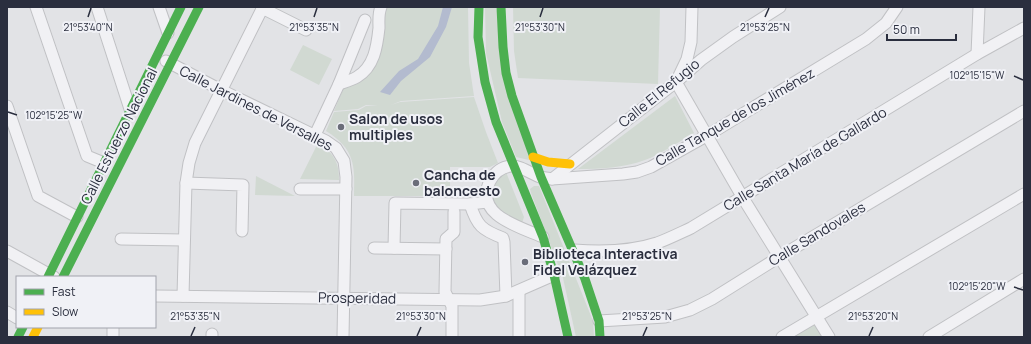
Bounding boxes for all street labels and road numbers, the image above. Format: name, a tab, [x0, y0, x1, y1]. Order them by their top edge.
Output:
street label: Calle El Refugio	[614, 54, 703, 131]
street label: Calle Jardines de Versalles	[176, 61, 336, 155]
street label: Calle Tanque de los Jiménez	[652, 63, 818, 170]
street label: Calle Esfuerzo Nacional	[76, 64, 161, 207]
street label: Calle Santa María de Gallardo	[720, 102, 890, 215]
street label: Calle Sandovales	[765, 197, 869, 270]
street label: Prosperidad	[318, 287, 396, 308]

